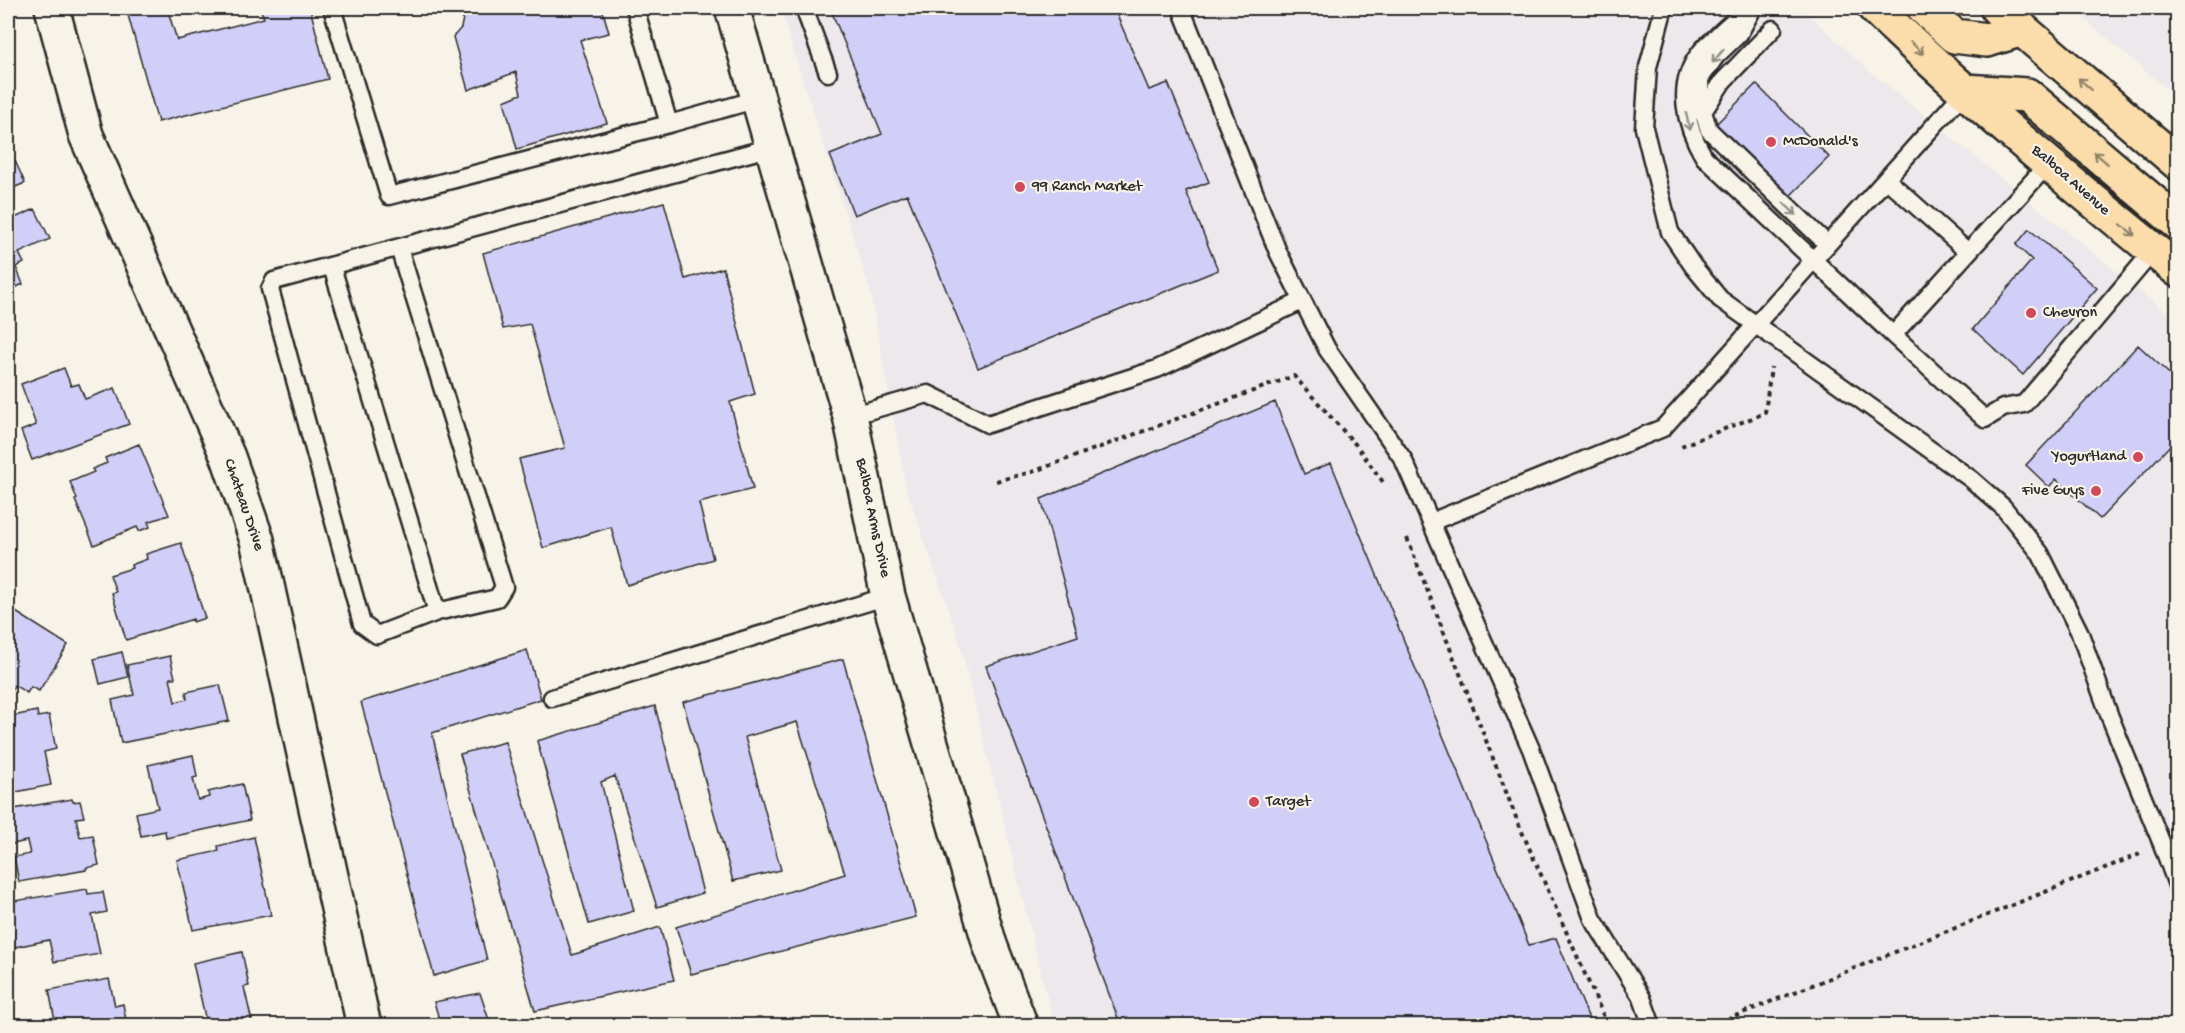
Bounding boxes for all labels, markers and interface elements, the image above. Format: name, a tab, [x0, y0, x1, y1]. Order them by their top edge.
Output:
one-way arrow	[1909, 41, 1924, 55]
one-way arrow	[1711, 48, 1725, 63]
one-way arrow	[2078, 77, 2093, 91]
one-way arrow	[1683, 112, 1695, 131]
place label: McDonald's	[1783, 133, 1859, 152]
marker: McDonald's	[1764, 135, 1778, 149]
street label: Balboa Avenue	[2026, 141, 2114, 221]
one-way arrow	[2094, 151, 2109, 165]
place label: 99 Ranch Market	[1031, 178, 1144, 197]
marker: 99 Ranch Market	[1013, 180, 1027, 194]
one-way arrow	[1782, 202, 1797, 217]
one-way arrow	[2120, 224, 2136, 237]
place label: Chevron	[2043, 304, 2098, 323]
marker: Chevron	[2024, 306, 2038, 320]
place label: Yogurtland	[2050, 448, 2128, 467]
marker: Yogurtland	[2131, 450, 2145, 464]
street label: Balboa Arms Drive	[850, 456, 894, 580]
street label: Chateau Drive	[218, 457, 268, 554]
place label: Five Guys	[2021, 482, 2085, 501]
marker: Five Guys	[2089, 484, 2103, 498]
place label: Target	[1265, 793, 1312, 812]
marker: Target	[1247, 795, 1261, 809]

